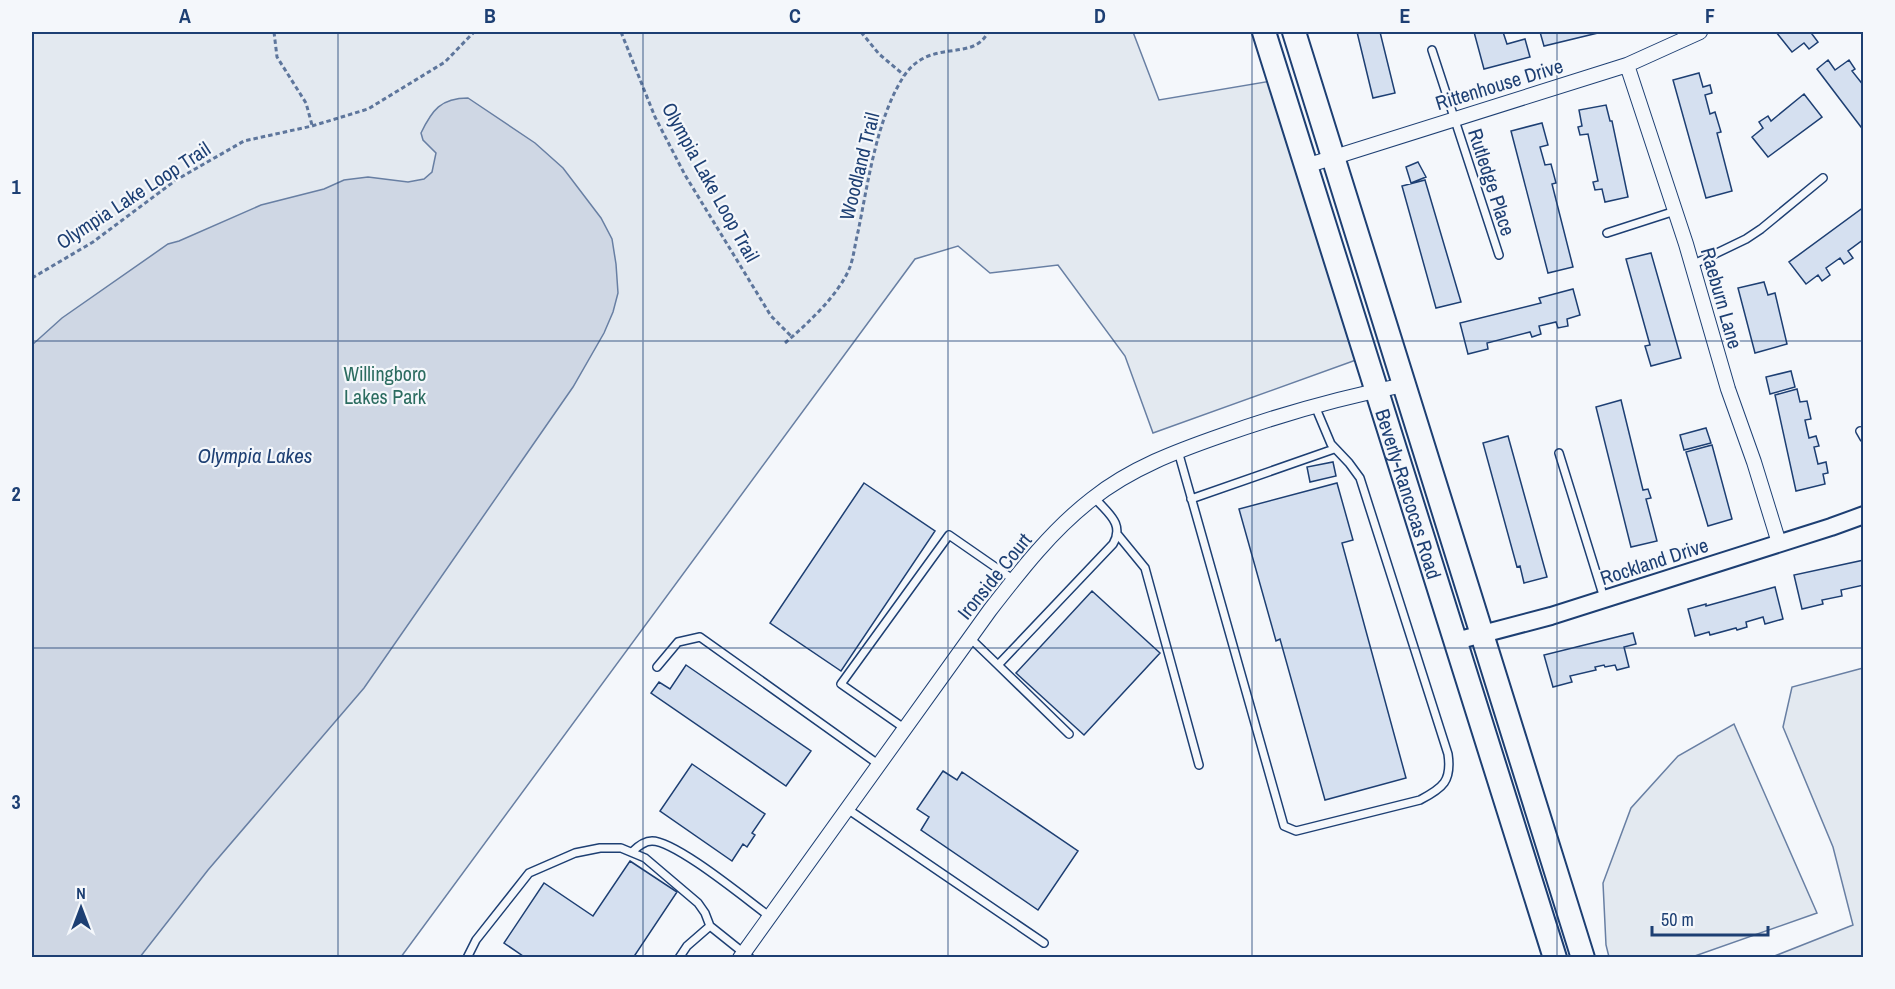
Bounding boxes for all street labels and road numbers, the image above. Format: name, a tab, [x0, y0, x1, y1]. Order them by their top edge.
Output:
street label: Rittenhouse Drive	[1432, 52, 1566, 116]
street label: Olympia Lake Loop Trail	[656, 97, 766, 267]
street label: Woodland Trail	[833, 109, 885, 223]
street label: Rutledge Place	[1462, 125, 1522, 239]
street label: Olympia Lake Loop Trail	[51, 135, 215, 255]
street label: Raeburn Lane	[1695, 244, 1749, 352]
street label: Beverly-Rancocas Road	[1370, 405, 1449, 582]
street label: Ironside Court	[951, 527, 1037, 625]
street label: Rockland Drive	[1597, 531, 1711, 591]

